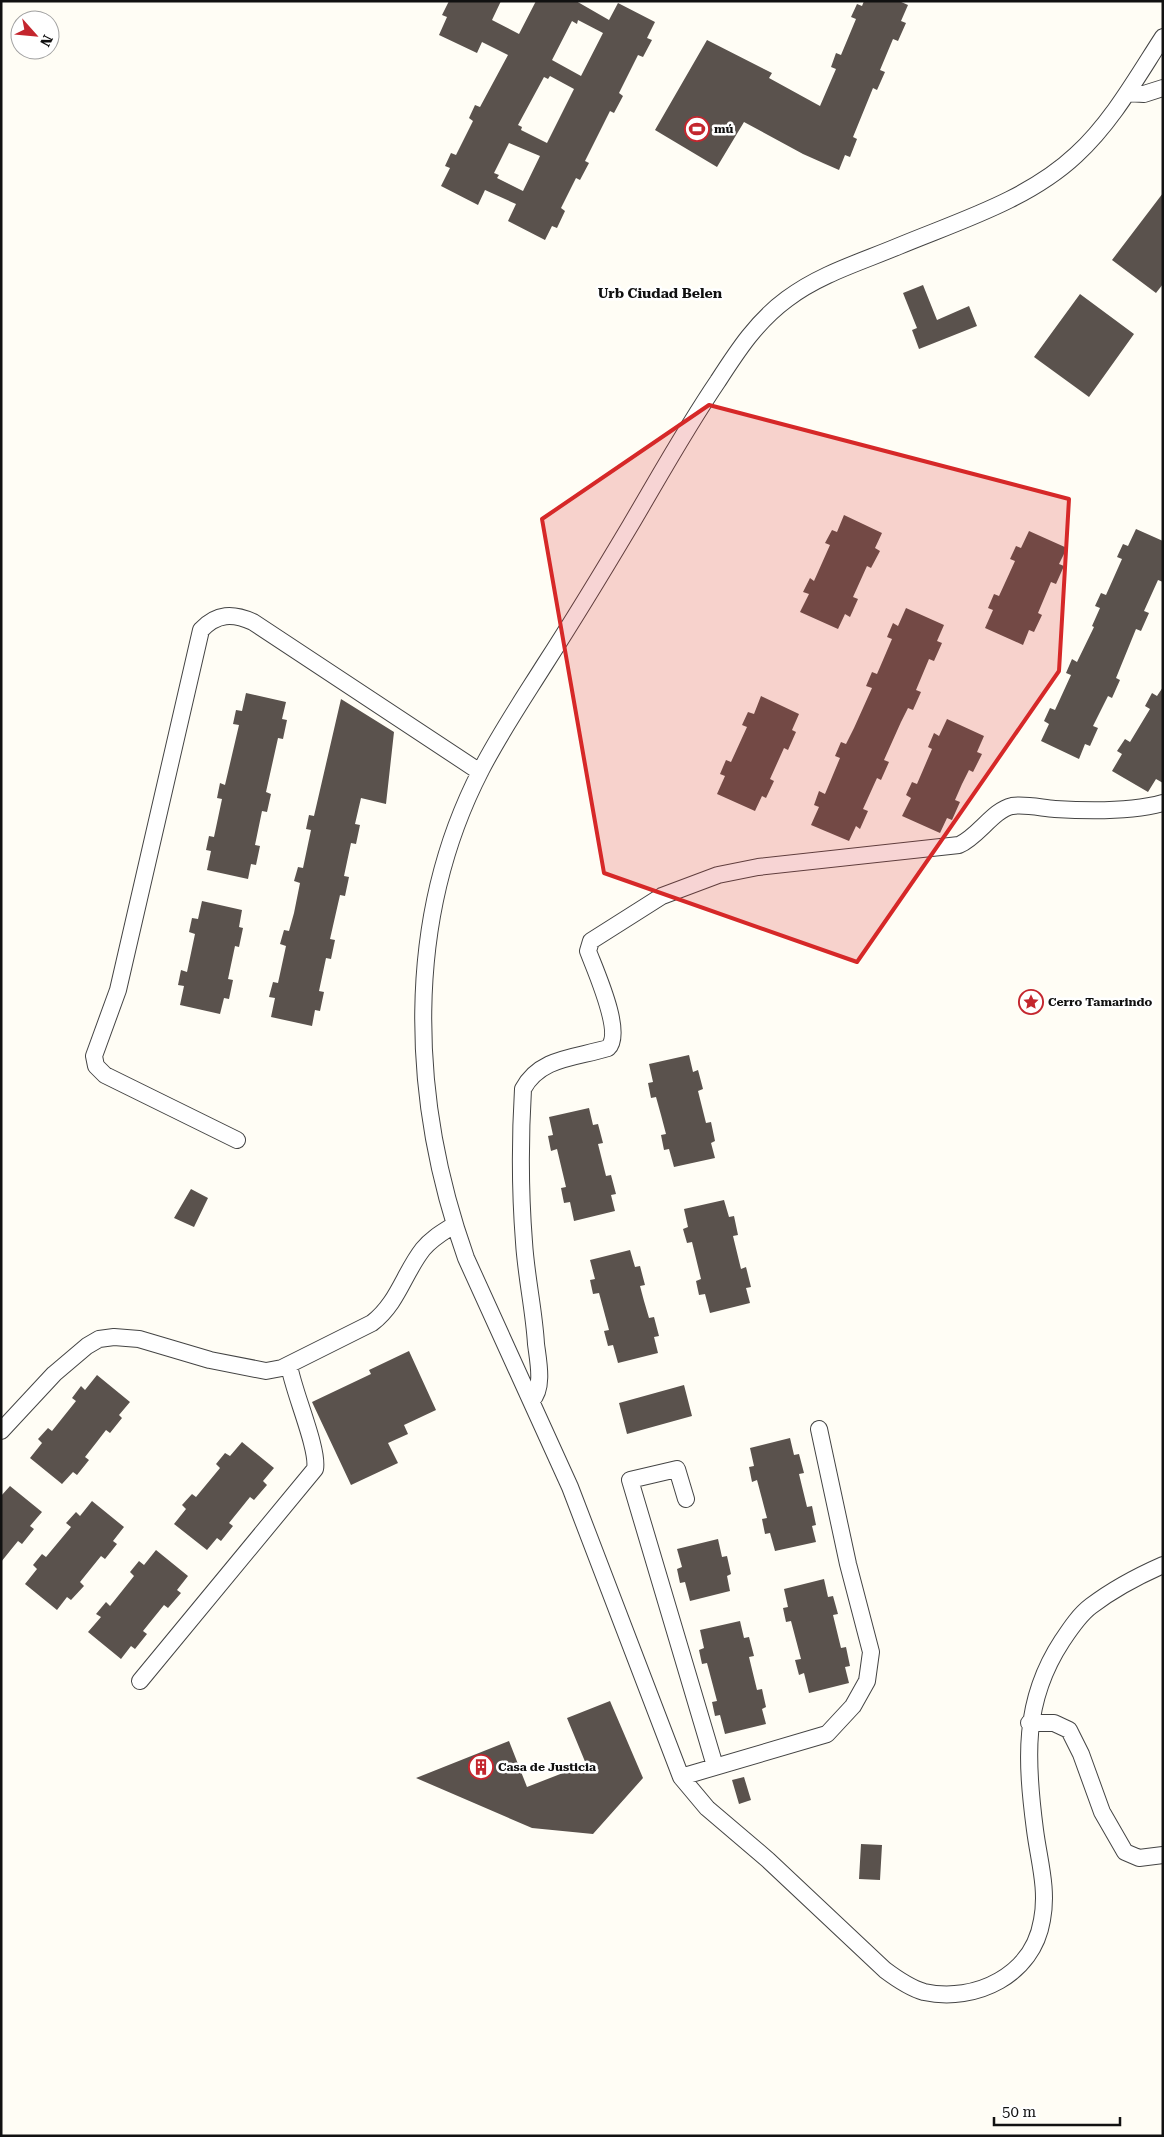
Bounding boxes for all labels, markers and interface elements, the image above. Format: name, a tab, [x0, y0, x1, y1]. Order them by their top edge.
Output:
north arrow	[10, 10, 60, 60]
text: N	[37, 32, 56, 50]
sports icon: mú	[684, 116, 710, 142]
place label: mú	[714, 122, 734, 136]
district label: Urb Ciudad Belen	[598, 285, 723, 301]
place icon: Cerro Tamarindo	[1018, 989, 1044, 1015]
place label: Cerro Tamarindo	[1048, 995, 1152, 1009]
building icon: Casa de Justicia	[468, 1754, 494, 1780]
place label: Casa de Justicia	[498, 1760, 596, 1774]
scale bar	[994, 2094, 1120, 2126]
text: 50 m	[1002, 2103, 1037, 2121]

